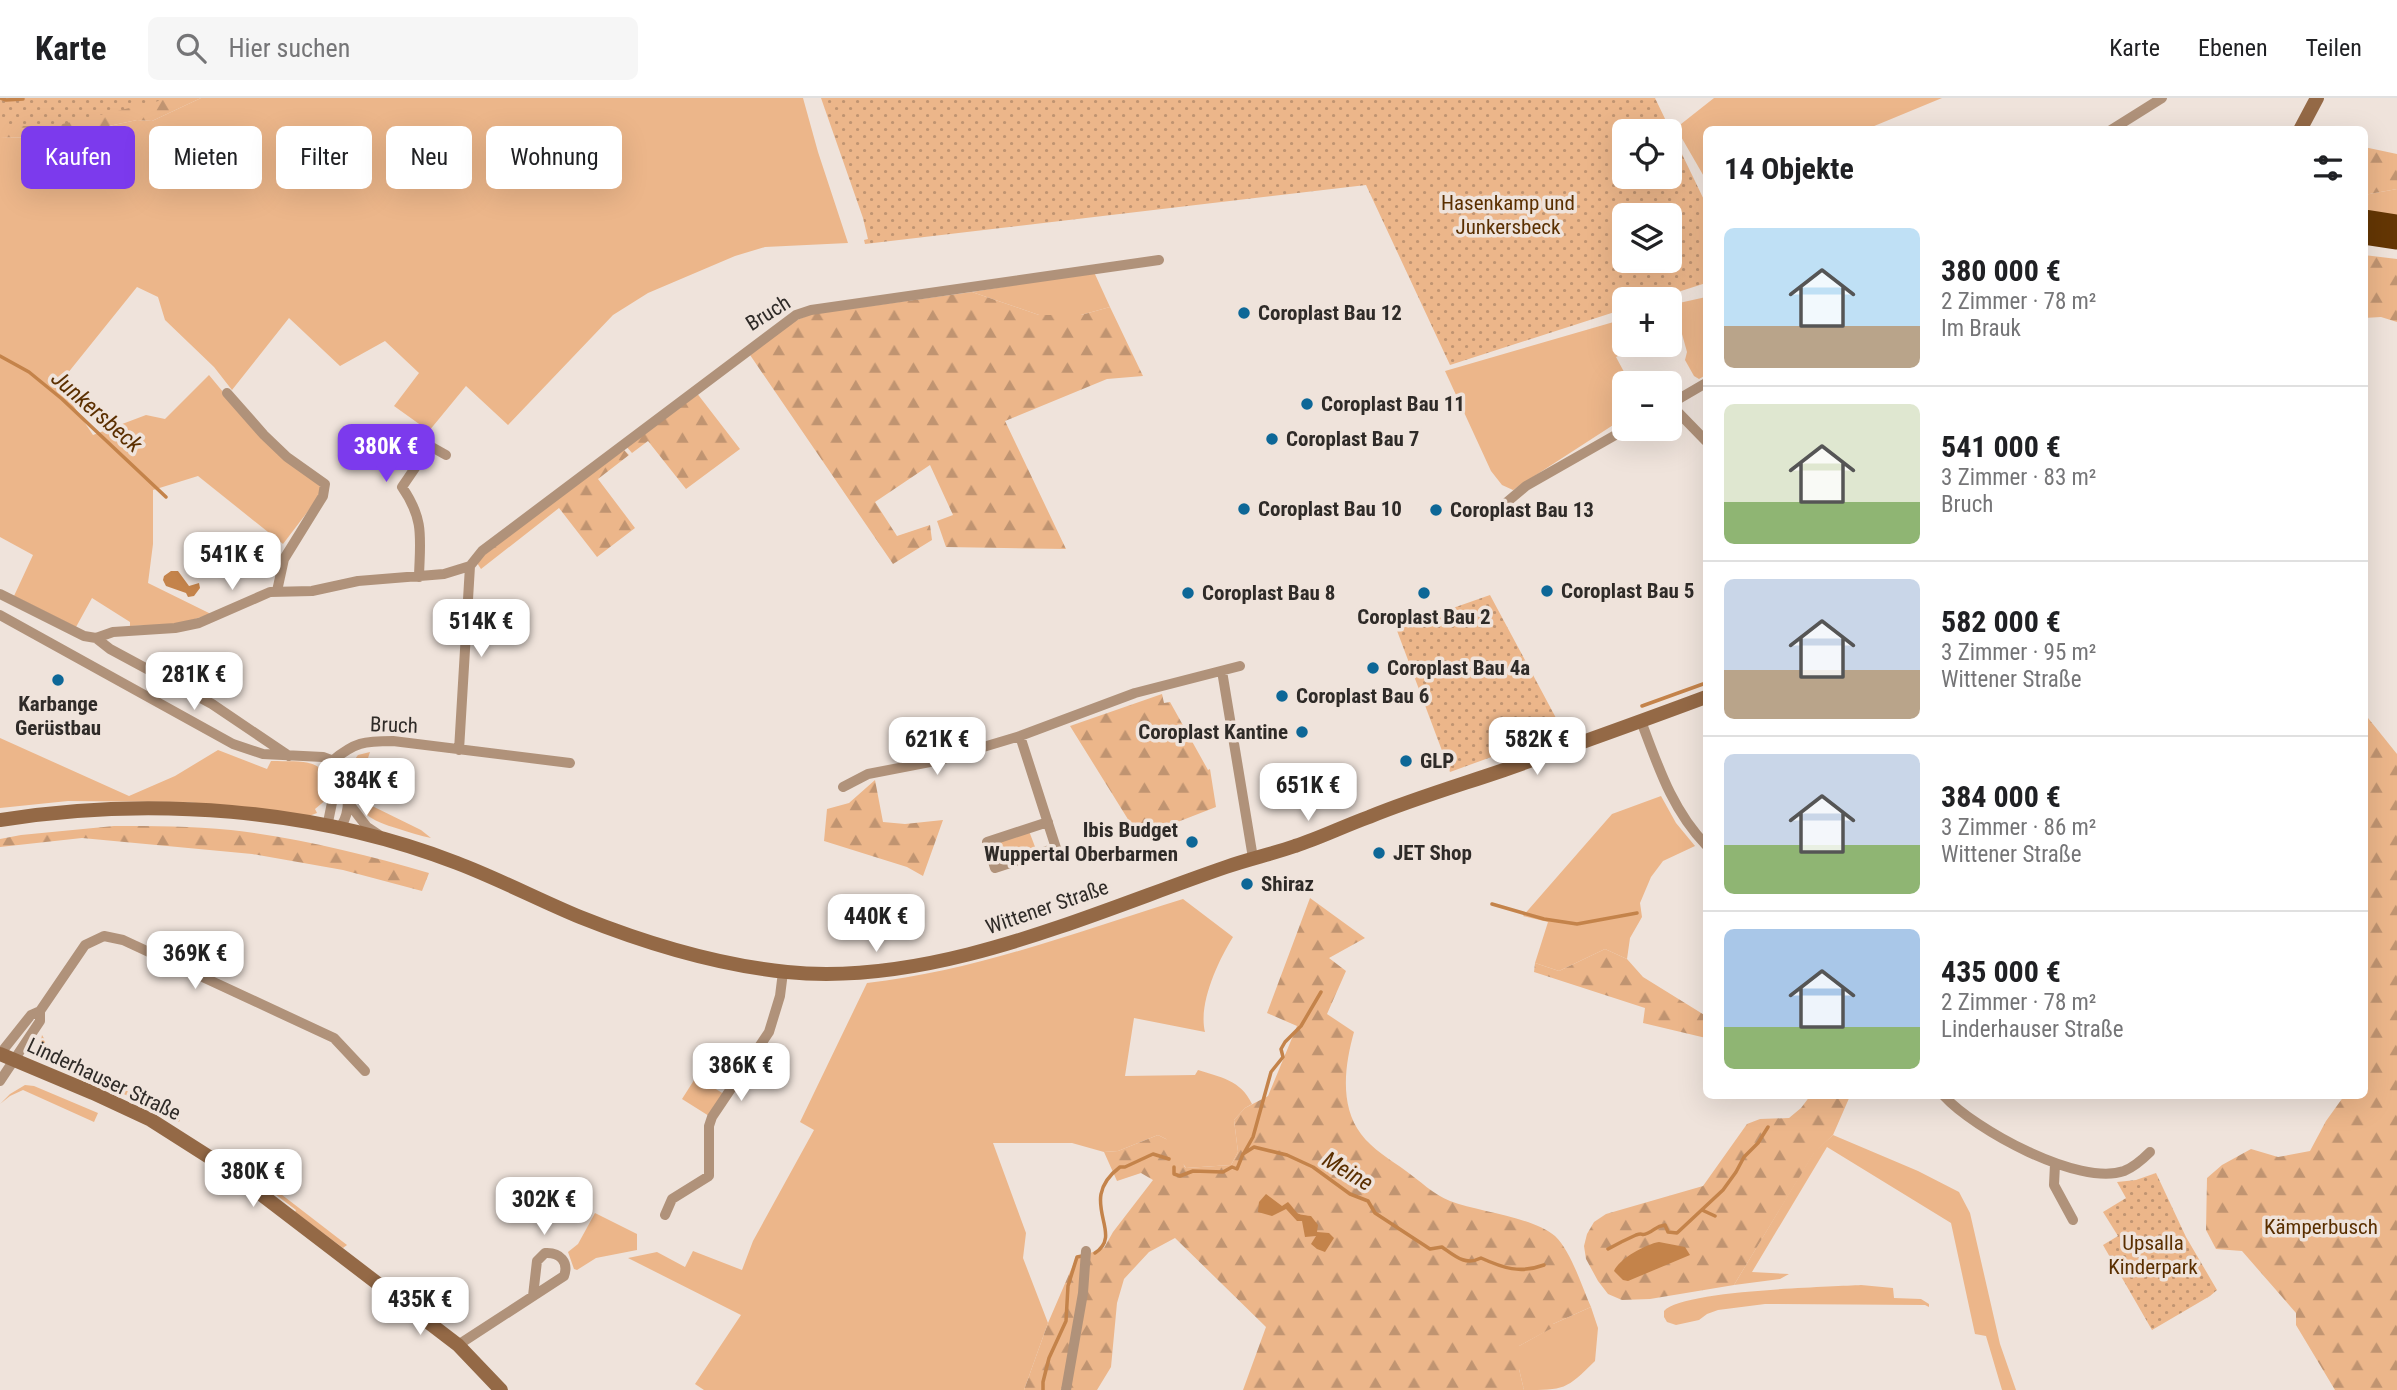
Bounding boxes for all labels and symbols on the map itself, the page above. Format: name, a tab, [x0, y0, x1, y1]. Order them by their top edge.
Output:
park label: Hasenkamp und Junkersbeck	[1441, 191, 1575, 239]
street label: Bruch	[741, 290, 795, 336]
place label: Coroplast Bau 12	[1258, 301, 1402, 325]
marker: Coroplast Bau 12	[1236, 305, 1252, 321]
water label: Junkersbeck	[46, 365, 148, 459]
place label: Coroplast Bau 11	[1321, 392, 1465, 416]
marker: Coroplast Bau 11	[1299, 396, 1315, 412]
pin: 380K €	[329, 424, 443, 484]
place label: Coroplast Bau 7	[1286, 427, 1419, 451]
marker: Coroplast Bau 7	[1264, 431, 1280, 447]
place label: Coroplast Bau 10	[1258, 497, 1402, 521]
place label: Coroplast Bau 13	[1450, 498, 1594, 522]
marker: Coroplast Bau 10	[1236, 501, 1252, 517]
marker: Coroplast Bau 13	[1428, 502, 1444, 518]
pin: 541K €	[175, 532, 289, 592]
place label: Coroplast Bau 5	[1561, 579, 1694, 603]
place label: Coroplast Bau 8	[1202, 581, 1335, 605]
marker: Coroplast Bau 5	[1539, 583, 1555, 599]
marker: Coroplast Bau 8	[1180, 585, 1196, 601]
marker: Coroplast Bau 2	[1416, 585, 1432, 601]
pin: 514K €	[424, 600, 538, 659]
place label: Coroplast Bau 2	[1357, 605, 1491, 629]
pin: 281K €	[137, 652, 251, 712]
place label: Coroplast Bau 4a	[1387, 656, 1530, 680]
marker: Coroplast Bau 4a	[1365, 660, 1381, 676]
marker: Karbange Gerüstbau	[50, 672, 66, 688]
place label: Coroplast Bau 6	[1296, 684, 1429, 708]
marker: Coroplast Bau 6	[1274, 688, 1290, 704]
place label: Karbange Gerüstbau	[15, 692, 101, 740]
street label: Bruch	[370, 712, 418, 738]
pin: 621K €	[880, 718, 994, 777]
pin: 582K €	[1480, 718, 1594, 777]
place label: Coroplast Kantine	[1138, 720, 1288, 744]
marker: Coroplast Kantine	[1294, 724, 1310, 740]
place label: GLP	[1420, 749, 1454, 773]
marker: GLP	[1398, 753, 1414, 769]
pin: 384K €	[309, 758, 423, 818]
pin: 651K €	[1251, 764, 1365, 823]
place label: Ibis Budget Wuppertal Oberbarmen	[984, 818, 1178, 866]
marker: Ibis Budget Wuppertal Oberbarmen	[1184, 834, 1200, 850]
place label: JET Shop	[1393, 841, 1472, 865]
marker: JET Shop	[1371, 845, 1387, 861]
place label: Shiraz	[1261, 872, 1314, 896]
street label: Wittener Straße	[982, 875, 1112, 939]
marker: Shiraz	[1239, 876, 1255, 892]
pin: 440K €	[819, 894, 933, 954]
pin: 369K €	[138, 932, 252, 991]
street label: Linderhauser Straße	[23, 1033, 185, 1125]
pin: 386K €	[684, 1044, 798, 1103]
water label: Meine	[1318, 1146, 1378, 1197]
pin: 380K €	[196, 1150, 310, 1209]
pin: 302K €	[487, 1178, 601, 1237]
park label: Kämperbusch	[2264, 1215, 2378, 1239]
park label: Upsalla Kinderpark	[2108, 1231, 2198, 1279]
pin: 435K €	[363, 1278, 477, 1337]

